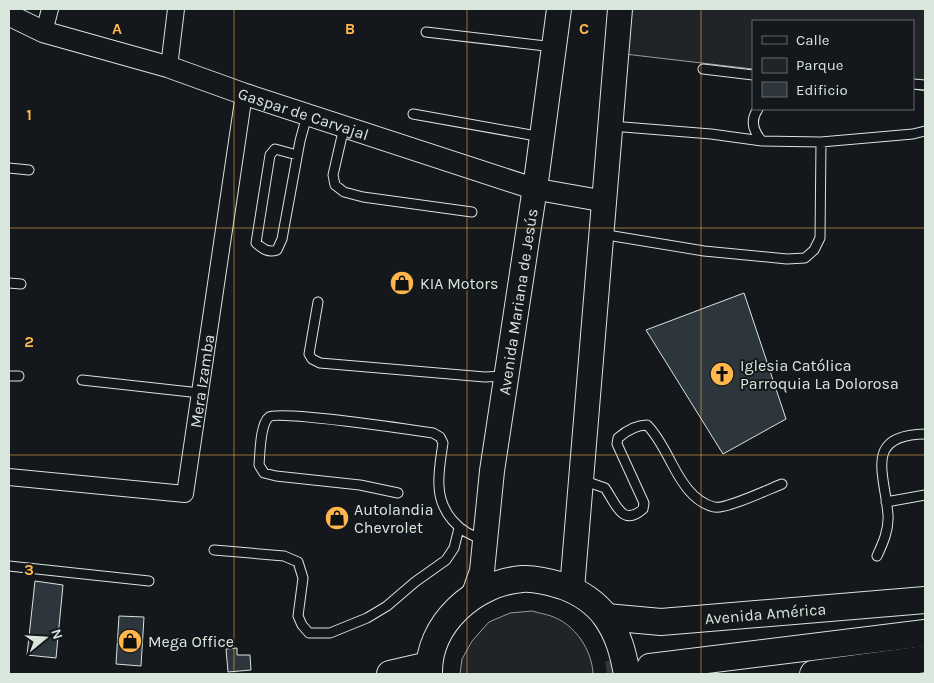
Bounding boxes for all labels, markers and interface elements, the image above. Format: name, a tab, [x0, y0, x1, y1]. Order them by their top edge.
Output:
text: A	[112, 19, 122, 38]
text: B	[345, 19, 355, 38]
text: C	[579, 19, 589, 38]
legend	[752, 20, 914, 110]
text: Calle	[796, 31, 830, 49]
text: Parque	[796, 56, 844, 74]
text: Edificio	[796, 81, 848, 99]
street label: Gaspar de Carvajal	[235, 84, 371, 144]
text: 1	[26, 105, 32, 124]
street label: Avenida Mariana de Jesús	[495, 207, 542, 396]
shop icon: KIA Motors	[389, 270, 415, 296]
place label: KIA Motors	[420, 274, 498, 293]
text: 2	[24, 332, 34, 351]
street label: Mera Izamba	[186, 333, 218, 429]
place label: Iglesia Católica Parroquia La Dolorosa	[740, 356, 899, 393]
church icon: Iglesia Católica Parroquia La Dolorosa	[709, 361, 735, 387]
place label: Autolandia Chevrolet	[354, 500, 434, 537]
shop icon: Autolandia Chevrolet	[324, 505, 350, 531]
text: 3	[24, 560, 34, 579]
street label: Avenida América	[704, 599, 827, 628]
north arrow	[20, 613, 70, 663]
text: N	[47, 627, 67, 642]
shop icon: Mega Office	[117, 628, 143, 654]
place label: Mega Office	[148, 632, 234, 651]

